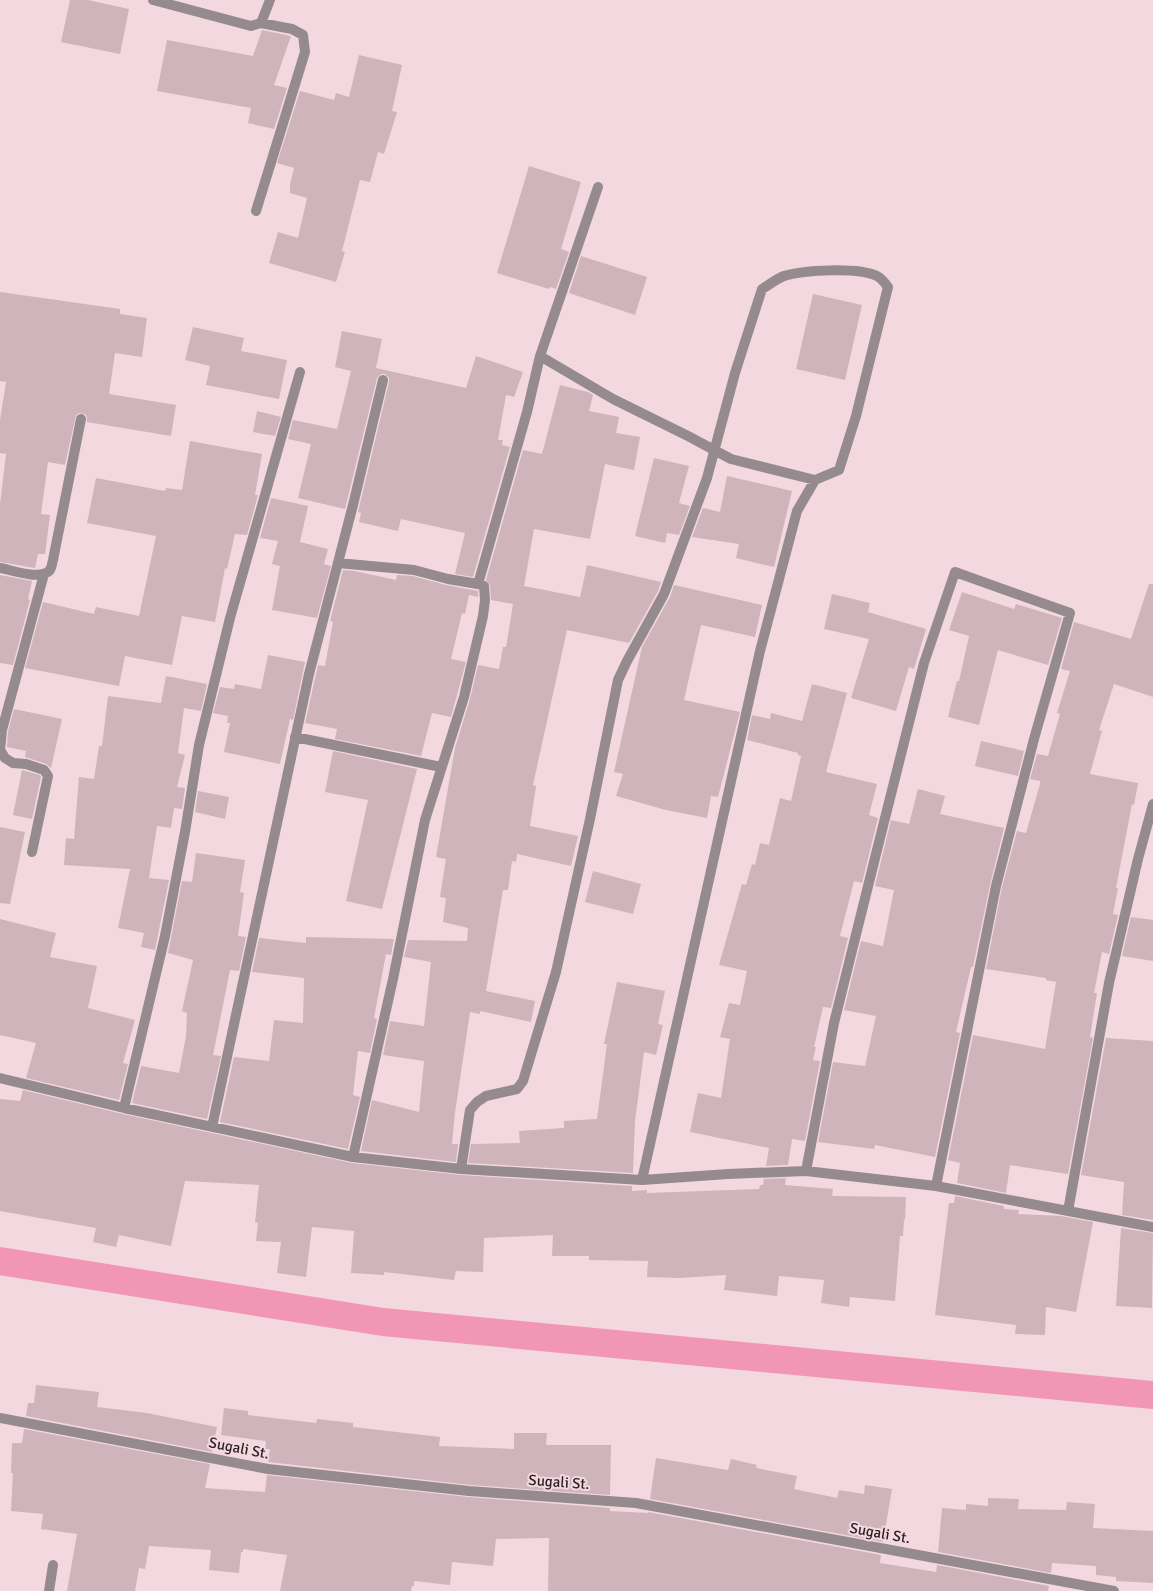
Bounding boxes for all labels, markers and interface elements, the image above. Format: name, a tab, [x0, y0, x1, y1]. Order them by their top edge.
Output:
street label: Sugali St.	[207, 1433, 271, 1463]
street label: Sugali St.	[528, 1471, 590, 1493]
street label: Sugali St.	[848, 1519, 912, 1547]

